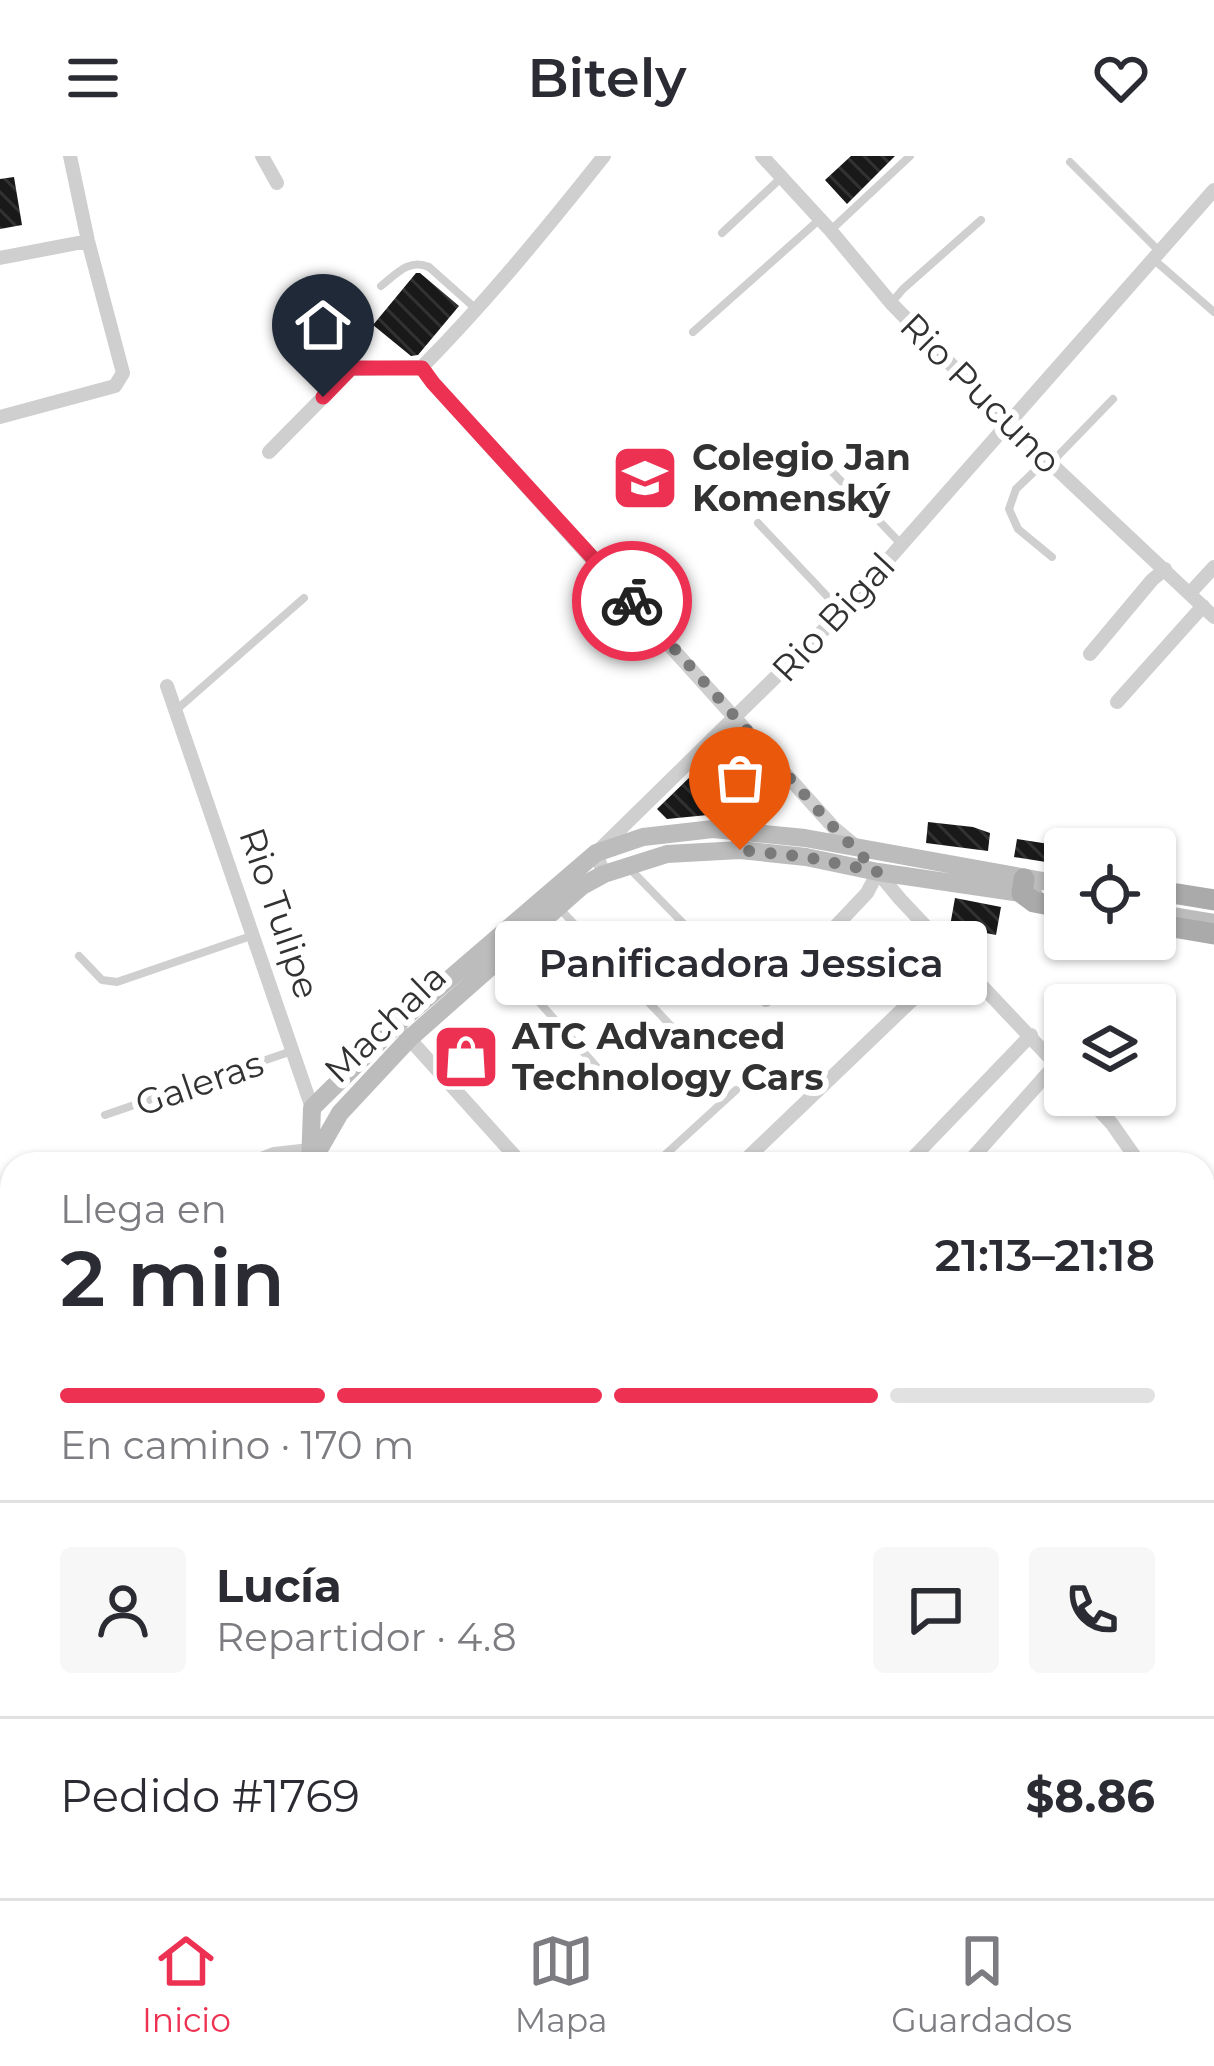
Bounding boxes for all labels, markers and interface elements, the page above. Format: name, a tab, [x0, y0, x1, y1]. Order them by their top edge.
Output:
icon: menu	[60, 45, 126, 111]
text: Bitely	[527, 45, 687, 111]
icon: heart	[1088, 45, 1154, 111]
pin	[272, 274, 374, 397]
icon: home	[290, 292, 356, 358]
street label: Rio Pucuno	[892, 304, 1070, 482]
place label: Colegio Jan Komenský	[692, 435, 911, 520]
school or university icon: Colegio Jan Komenský	[610, 443, 680, 513]
courier	[572, 541, 692, 661]
street label: Rio Bigal	[762, 543, 904, 691]
icon: bike	[599, 568, 665, 634]
pin	[689, 727, 791, 850]
icon: bag	[707, 745, 773, 811]
street label: Rio Tulipe	[230, 822, 330, 1004]
map controls	[1044, 828, 1176, 1116]
button: locate	[1044, 828, 1176, 960]
callout: Panificadora Jessica	[494, 922, 986, 1006]
text: Panificadora Jessica	[538, 939, 944, 987]
street label: Machala	[315, 954, 455, 1092]
button: layers	[1044, 984, 1176, 1116]
place label: ATC Advanced Technology Cars	[511, 1014, 824, 1099]
shop icon: ATC Advanced Technology Cars	[431, 1022, 501, 1092]
street label: Galeras	[129, 1041, 269, 1125]
text: Llega en	[60, 1185, 227, 1233]
text: 21:13–21:18	[935, 1227, 1155, 1282]
text: 2 min	[60, 1230, 285, 1326]
text: En camino · 170 m	[60, 1421, 414, 1469]
button: person	[60, 1547, 186, 1673]
button: chat	[873, 1547, 999, 1673]
button: phone	[1029, 1547, 1155, 1673]
text: Lucía	[216, 1558, 342, 1613]
text: Repartidor · 4.8	[216, 1613, 517, 1661]
text: Pedido #1769	[60, 1768, 360, 1823]
text: $8.86	[1026, 1768, 1155, 1823]
tab: Inicio	[142, 1928, 231, 2040]
tab: Mapa	[515, 1928, 607, 2040]
tab: Guardados	[891, 1928, 1072, 2040]

